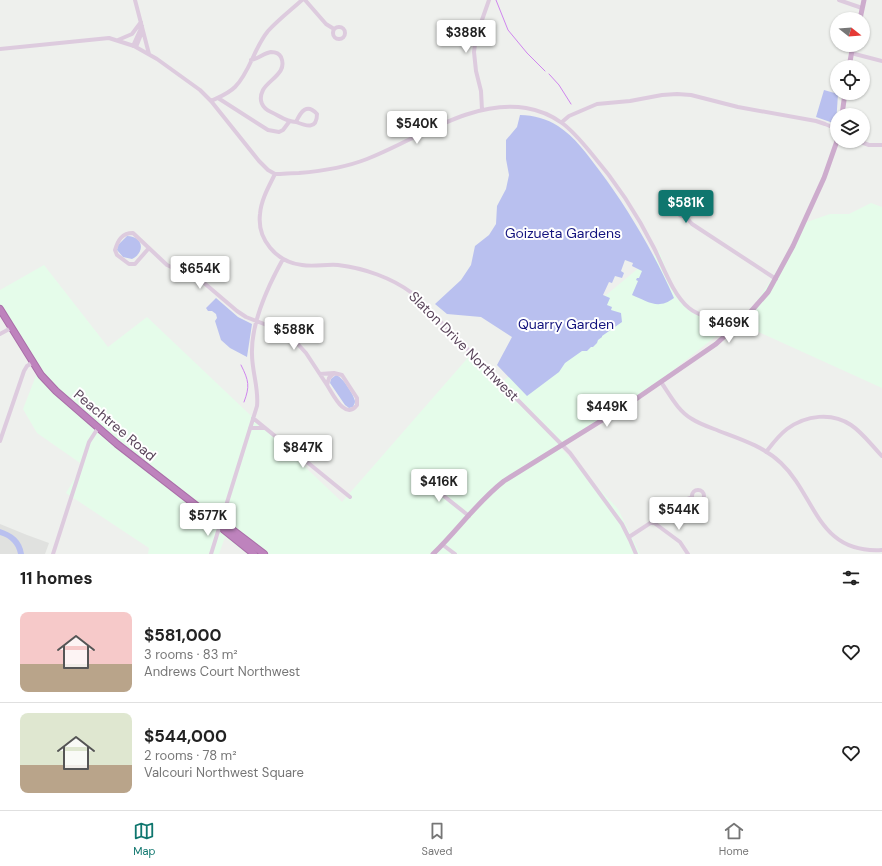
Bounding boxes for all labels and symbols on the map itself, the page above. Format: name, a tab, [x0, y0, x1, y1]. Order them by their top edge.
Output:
north arrow	[830, 12, 870, 52]
pin: $388K	[438, 20, 494, 54]
pin: $540K	[389, 111, 445, 145]
pin: $581K	[658, 190, 714, 224]
park label: Goizueta Gardens	[505, 224, 621, 242]
pin: $654K	[172, 256, 228, 290]
street label: Slaton Drive Northwest	[405, 287, 523, 405]
pin: $469K	[701, 310, 757, 344]
park label: Quarry Garden	[518, 315, 614, 333]
pin: $588K	[266, 317, 322, 351]
street label: Peachtree Road	[70, 385, 160, 465]
pin: $449K	[579, 394, 635, 428]
pin: $847K	[275, 435, 331, 469]
pin: $416K	[411, 469, 467, 503]
pin: $544K	[651, 497, 707, 531]
pin: $577K	[180, 503, 236, 537]

